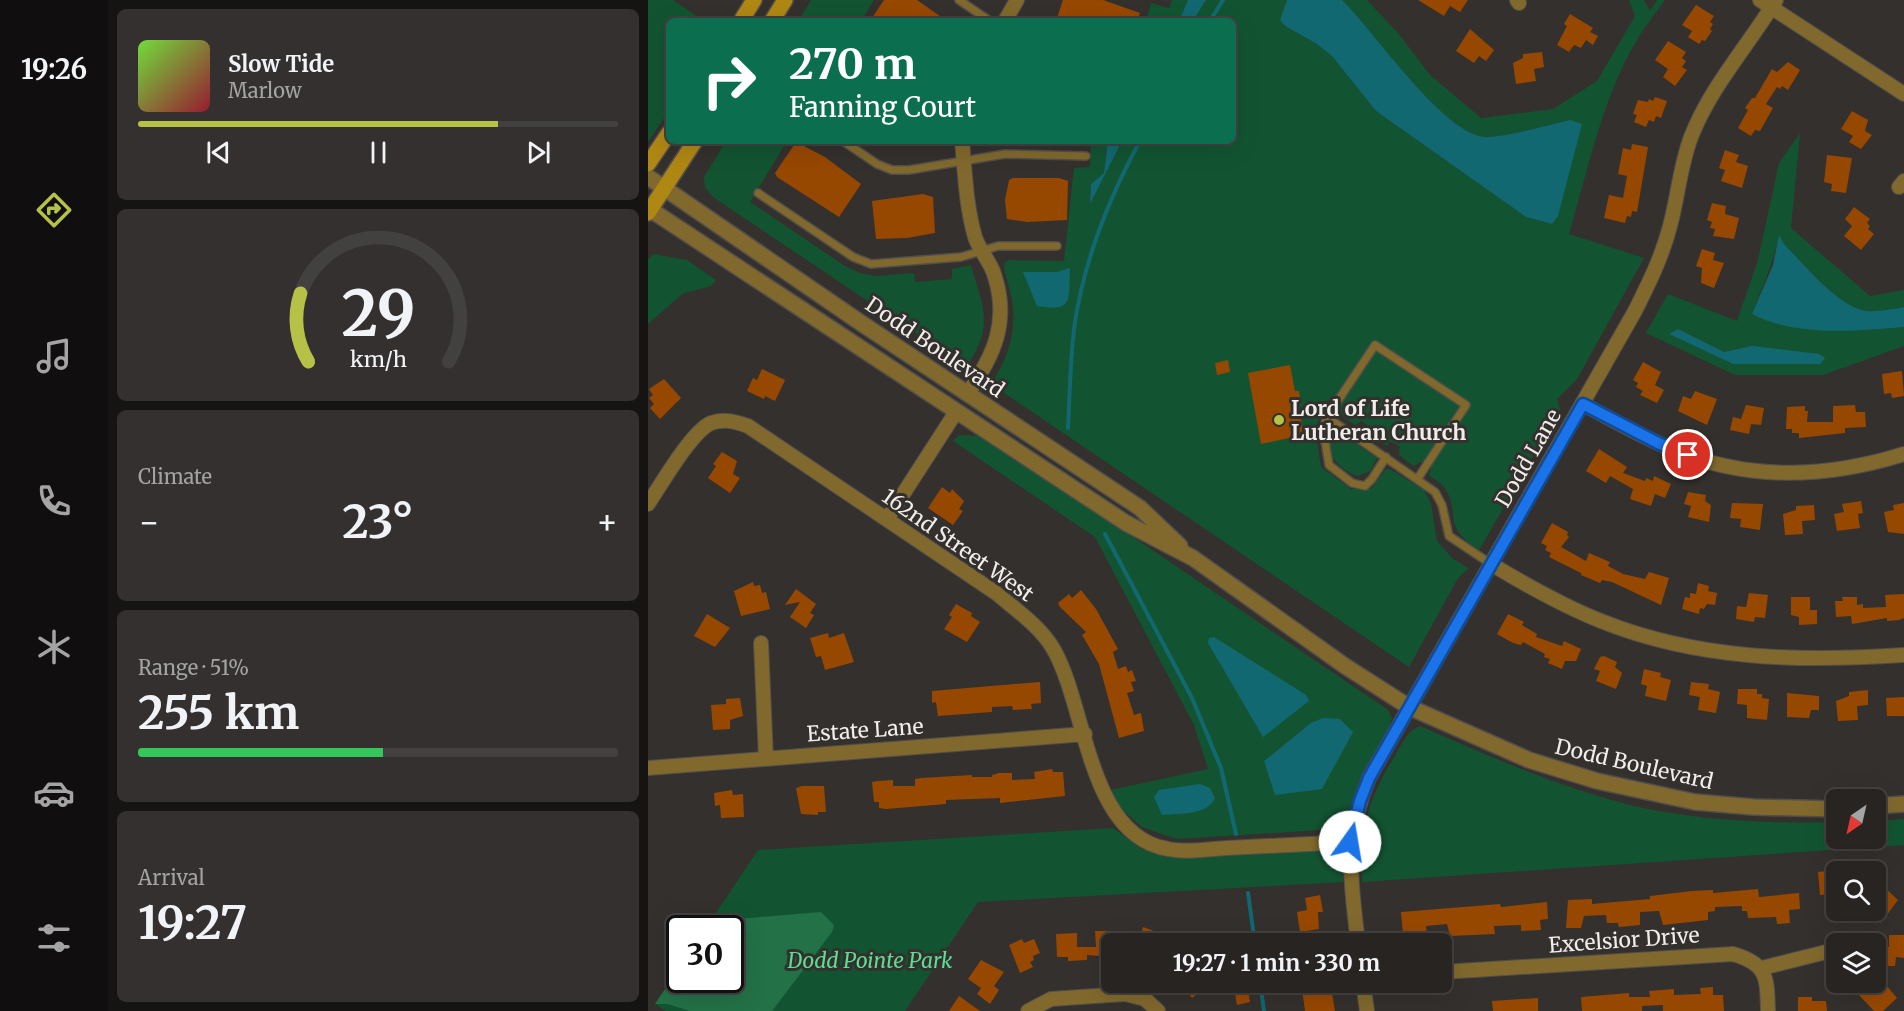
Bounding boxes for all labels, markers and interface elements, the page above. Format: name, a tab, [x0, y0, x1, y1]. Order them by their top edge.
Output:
text: 270 m	[789, 38, 916, 90]
icon: right	[690, 42, 768, 120]
text: Slow Tide	[228, 50, 334, 78]
text: 19:26	[21, 52, 87, 86]
text: Marlow	[228, 78, 302, 103]
text: Fanning Court	[789, 90, 976, 124]
icon: previous	[202, 136, 235, 169]
icon: pause	[362, 136, 395, 169]
icon: next	[522, 136, 555, 169]
icon: directions	[33, 189, 75, 231]
text: 29	[341, 275, 415, 353]
street label: Dodd Boulevard	[861, 291, 1010, 404]
icon: music	[33, 335, 75, 377]
text: km/h	[350, 347, 406, 374]
place label: Lord of Life Lutheran Church	[1291, 395, 1466, 446]
street label: Dodd Lane	[1489, 404, 1567, 512]
marker: Lord of Life Lutheran Church	[1272, 413, 1286, 427]
pin	[1662, 429, 1713, 480]
icon: arrive	[1671, 438, 1704, 471]
text: Climate	[138, 464, 212, 489]
icon: phone	[33, 480, 75, 522]
street label: 162nd Street West	[877, 483, 1039, 607]
text: 23°	[342, 494, 414, 550]
text: −	[138, 502, 160, 543]
text: +	[596, 502, 618, 543]
icon: climate	[33, 626, 75, 668]
text: Range · 51%	[138, 655, 249, 680]
text: 255 km	[138, 685, 299, 741]
street label: Estate Lane	[806, 712, 924, 748]
street label: Dodd Boulevard	[1552, 733, 1716, 795]
icon: car	[33, 772, 75, 814]
north arrow	[1826, 789, 1886, 849]
map controls	[1826, 789, 1886, 993]
position arrow	[1318, 810, 1382, 874]
button: search	[1826, 861, 1886, 921]
text: Arrival	[138, 865, 205, 890]
text: 19:27	[138, 895, 247, 951]
speed limit sign: 30	[666, 915, 744, 993]
icon: filters	[33, 917, 75, 959]
street label: Excelsior Drive	[1548, 921, 1700, 959]
button: layers	[1826, 933, 1886, 993]
park label: Dodd Pointe Park	[786, 947, 953, 974]
text: 19:27 · 1 min · 330 m	[1173, 949, 1380, 977]

